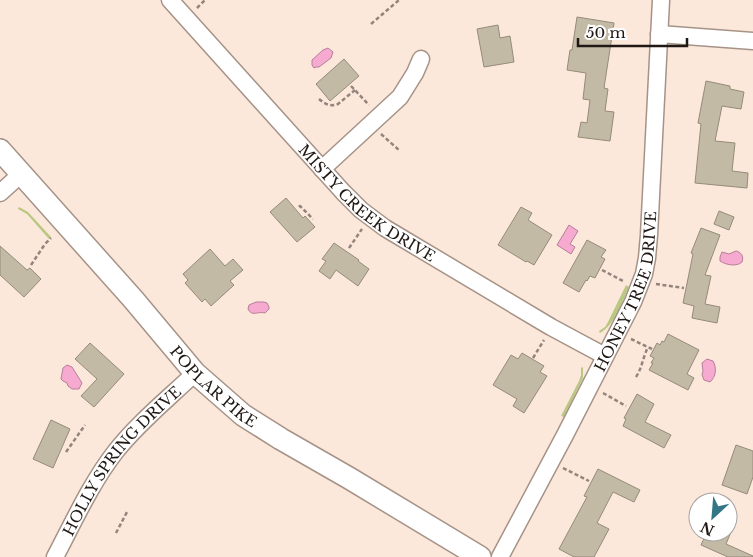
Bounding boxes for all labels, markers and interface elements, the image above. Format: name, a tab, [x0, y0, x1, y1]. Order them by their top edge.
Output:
scale bar	[578, 15, 687, 47]
text: 50 m	[586, 23, 626, 42]
street label: MISTY CREEK DRIVE	[295, 140, 439, 265]
street label: HONEY TREE DRIVE	[590, 210, 660, 375]
street label: POPLAR PIKE	[166, 341, 261, 431]
street label: HOLLY SPRING DRIVE	[58, 382, 185, 539]
north arrow	[688, 492, 738, 542]
text: N	[697, 518, 717, 540]

